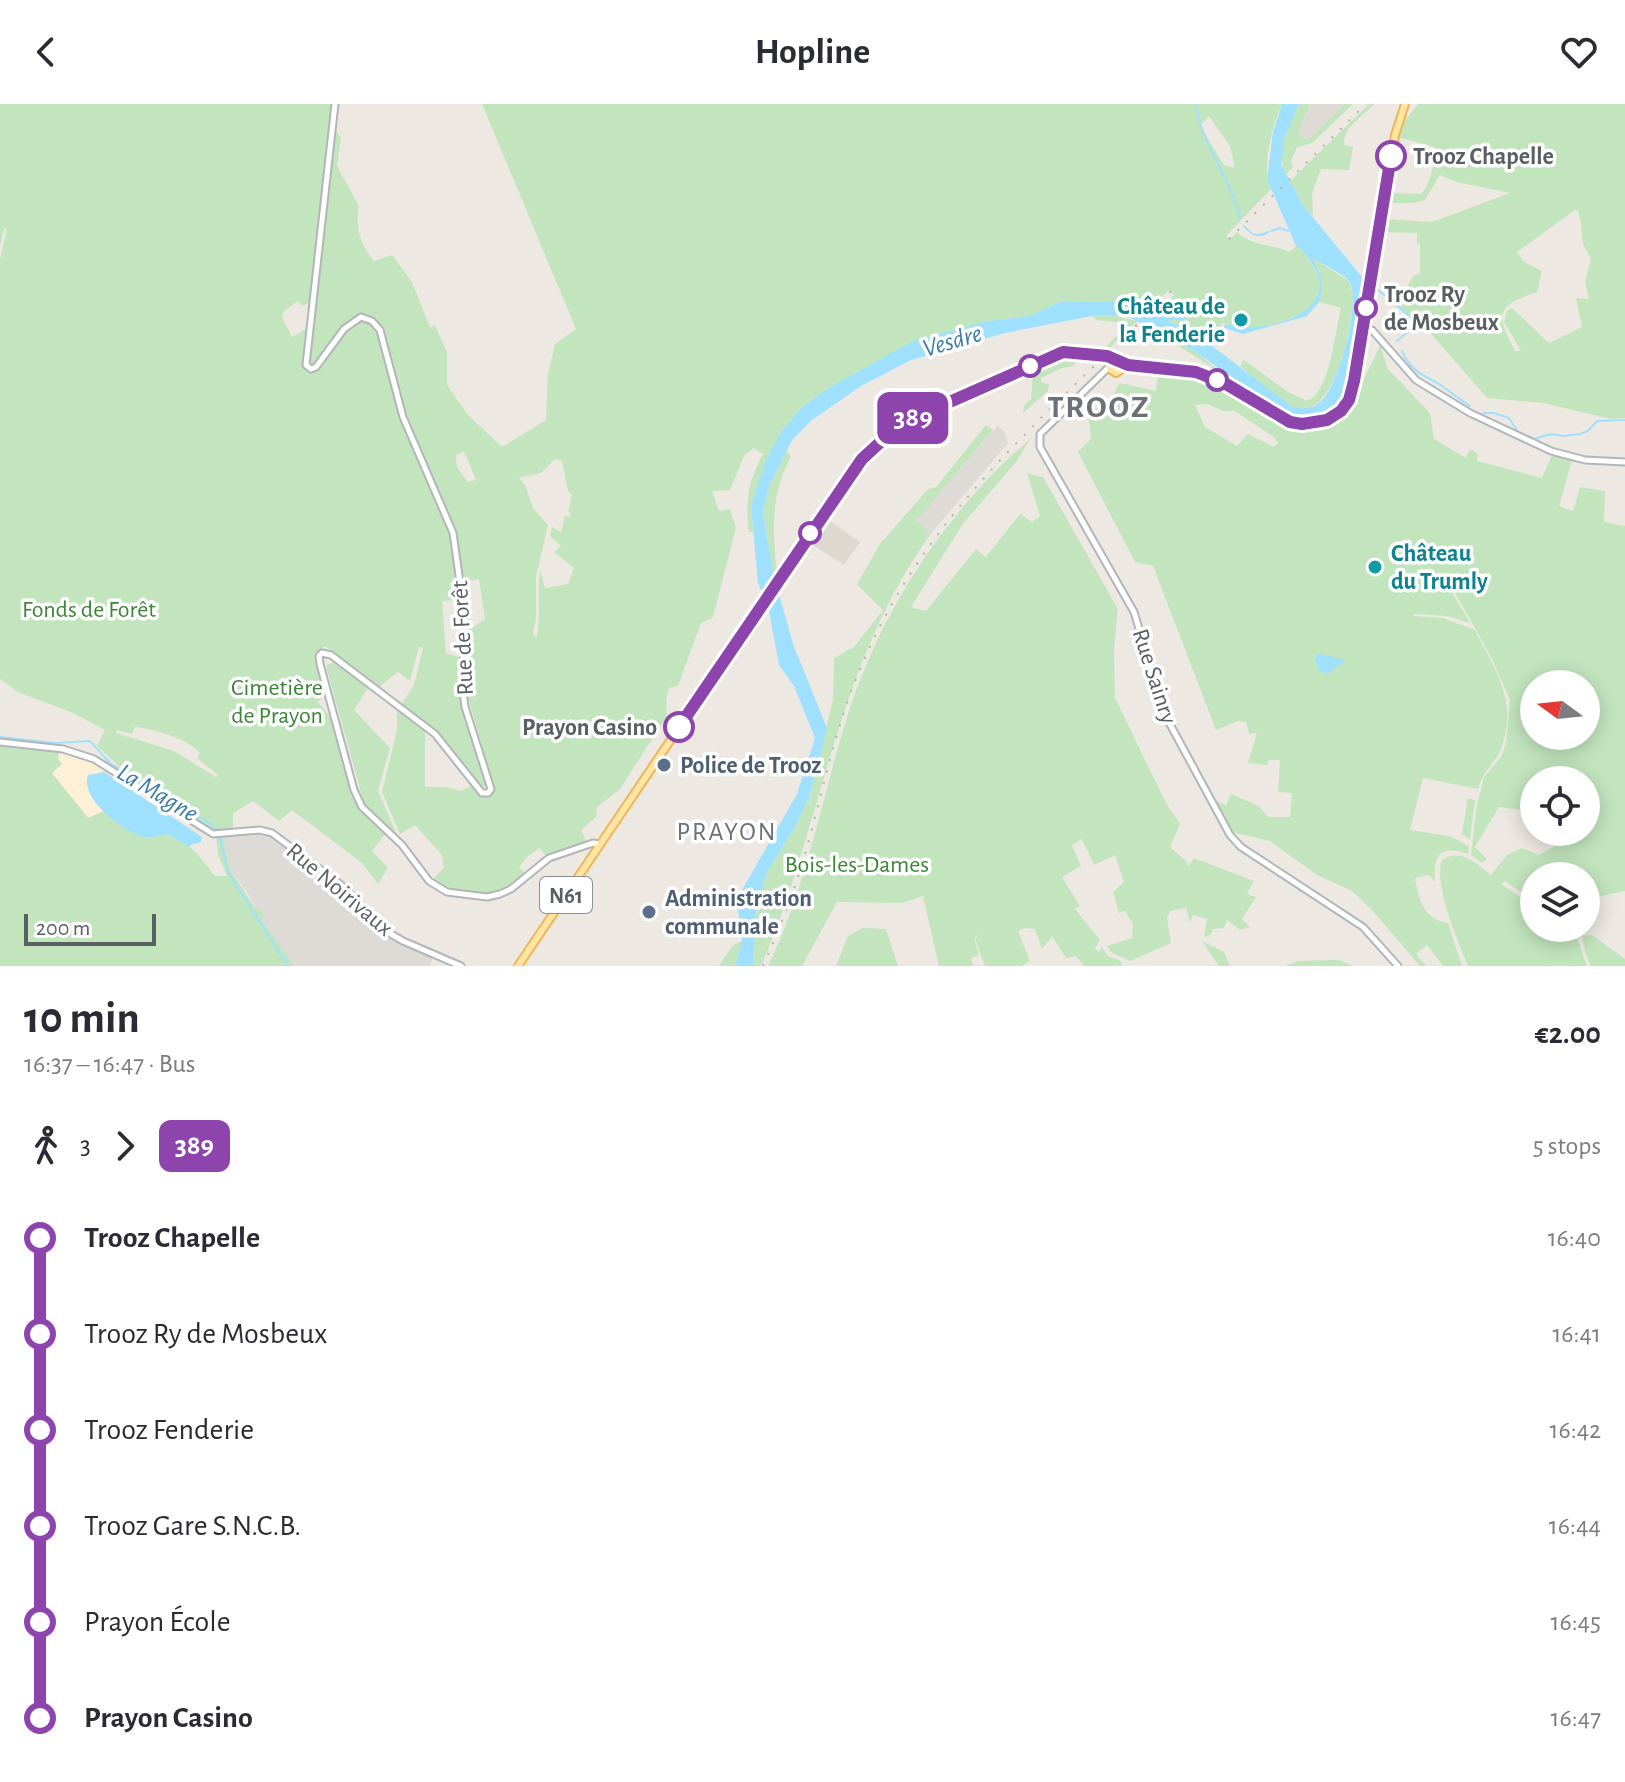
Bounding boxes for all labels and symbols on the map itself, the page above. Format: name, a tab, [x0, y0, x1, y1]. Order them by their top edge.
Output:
marker: Trooz Chapelle	[1376, 141, 1406, 171]
place label: Trooz Chapelle	[1413, 145, 1554, 169]
place label: Trooz Ry de Mosbeux	[1384, 283, 1499, 335]
place label: Château de la Fenderie	[1117, 295, 1225, 347]
marker: Trooz Ry de Mosbeux	[1355, 297, 1377, 319]
marker: Château de la Fenderie	[1232, 311, 1250, 329]
water label: Vesdre	[920, 320, 985, 362]
unlabelled marker	[1019, 355, 1041, 377]
unlabelled marker	[1206, 369, 1228, 391]
district label: TROOZ	[1047, 391, 1151, 423]
line badge: 389	[867, 392, 959, 444]
unlabelled marker	[799, 522, 821, 544]
place label: Château du Trumly	[1391, 542, 1488, 594]
marker: Château du Trumly	[1366, 558, 1384, 576]
street label: Rue de Forêt	[448, 580, 478, 696]
park label: Fonds de Forêt	[22, 598, 156, 622]
street label: Rue Sainry	[1127, 626, 1181, 727]
north arrow	[1520, 670, 1600, 750]
park label: Cimetière de Prayon	[231, 676, 323, 728]
marker: Prayon Casino	[664, 712, 694, 742]
place label: Prayon Casino	[522, 716, 657, 740]
place label: Police de Trooz	[680, 754, 822, 778]
marker: Police de Trooz	[655, 756, 673, 774]
water label: La Magne	[113, 759, 203, 827]
district label: PRAYON	[677, 819, 777, 845]
street label: Rue Noirivaux	[282, 839, 398, 941]
park label: Bois-les-Dames	[785, 853, 929, 877]
road number: N61	[540, 877, 592, 913]
place label: Administration communale	[665, 887, 812, 939]
marker: Administration communale	[640, 903, 658, 921]
scale bar	[24, 910, 156, 946]

